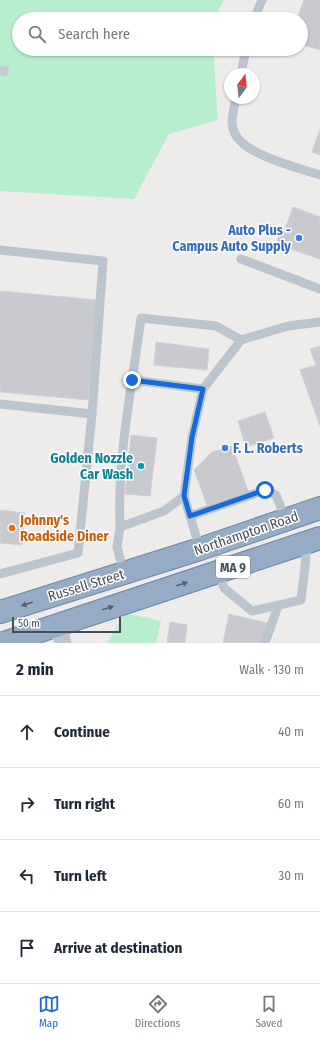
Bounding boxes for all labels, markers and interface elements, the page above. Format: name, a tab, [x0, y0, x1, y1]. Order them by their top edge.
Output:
search box	[12, 12, 308, 56]
icon: search	[26, 23, 48, 45]
text: Search here	[58, 25, 130, 43]
north arrow	[224, 68, 260, 104]
place label: Auto Plus - Campus Auto Supply	[172, 222, 291, 255]
marker: Auto Plus - Campus Auto Supply	[294, 233, 304, 243]
route end	[123, 371, 141, 389]
place label: F. L. Roberts	[233, 440, 303, 457]
marker: F. L. Roberts	[220, 443, 230, 453]
place label: Golden Nozzle Car Wash	[50, 450, 133, 483]
marker: Golden Nozzle Car Wash	[136, 461, 146, 471]
route start	[256, 481, 274, 499]
street label: Northampton Road	[192, 508, 301, 559]
place label: Johnny's Roadside Diner	[19, 512, 109, 545]
marker: Johnny's Roadside Diner	[7, 523, 17, 533]
road number: MA 9	[216, 556, 250, 578]
street label: Russell Street	[46, 566, 127, 605]
one-way arrow	[177, 581, 189, 587]
one-way arrow	[21, 601, 33, 607]
one-way arrow	[103, 605, 115, 611]
scale bar	[12, 615, 121, 634]
text: 50 m	[18, 617, 40, 630]
text: 2 min	[16, 659, 54, 680]
text: Walk · 130 m	[239, 662, 304, 677]
icon: ahead	[16, 721, 38, 743]
text: Continue	[54, 723, 110, 741]
text: 40 m	[278, 724, 304, 739]
icon: right	[16, 793, 38, 815]
text: Turn right	[54, 795, 115, 813]
text: 60 m	[278, 796, 304, 811]
icon: left	[16, 865, 38, 887]
text: Turn left	[54, 867, 107, 885]
text: 30 m	[278, 868, 304, 883]
icon: arrive	[16, 937, 38, 959]
text: Arrive at destination	[54, 939, 182, 957]
tab: Map	[38, 993, 60, 1030]
tab: Directions	[135, 993, 180, 1030]
tab: Saved	[256, 993, 282, 1030]

